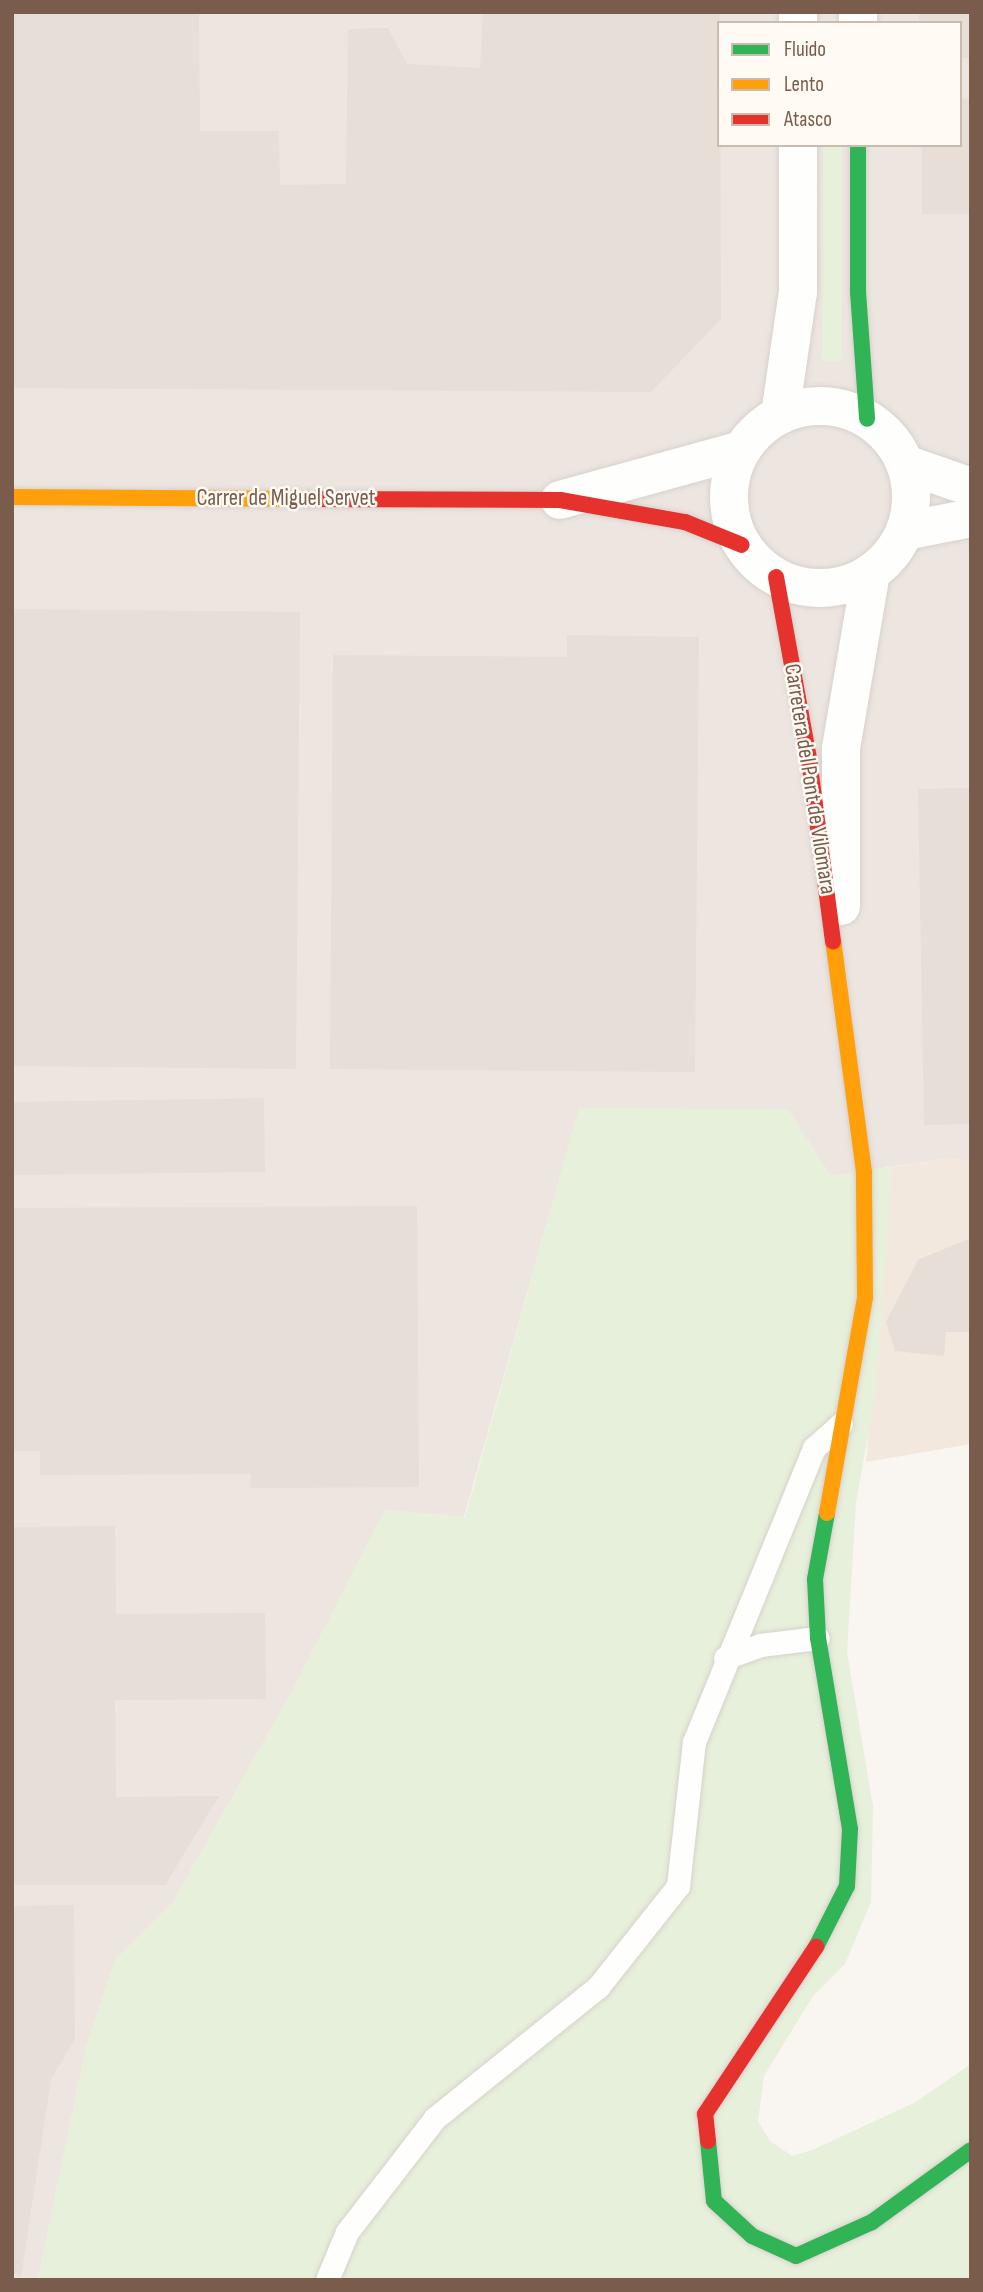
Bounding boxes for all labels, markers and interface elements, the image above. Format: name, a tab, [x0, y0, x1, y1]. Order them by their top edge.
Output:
legend	[717, 21, 962, 147]
text: Fluido	[784, 37, 826, 62]
text: Lento	[784, 72, 824, 97]
text: Atasco	[784, 107, 832, 132]
street label: Carrer de Miguel Servet	[196, 484, 376, 512]
street label: Carretera del Pont de Vilomara	[778, 662, 842, 896]

